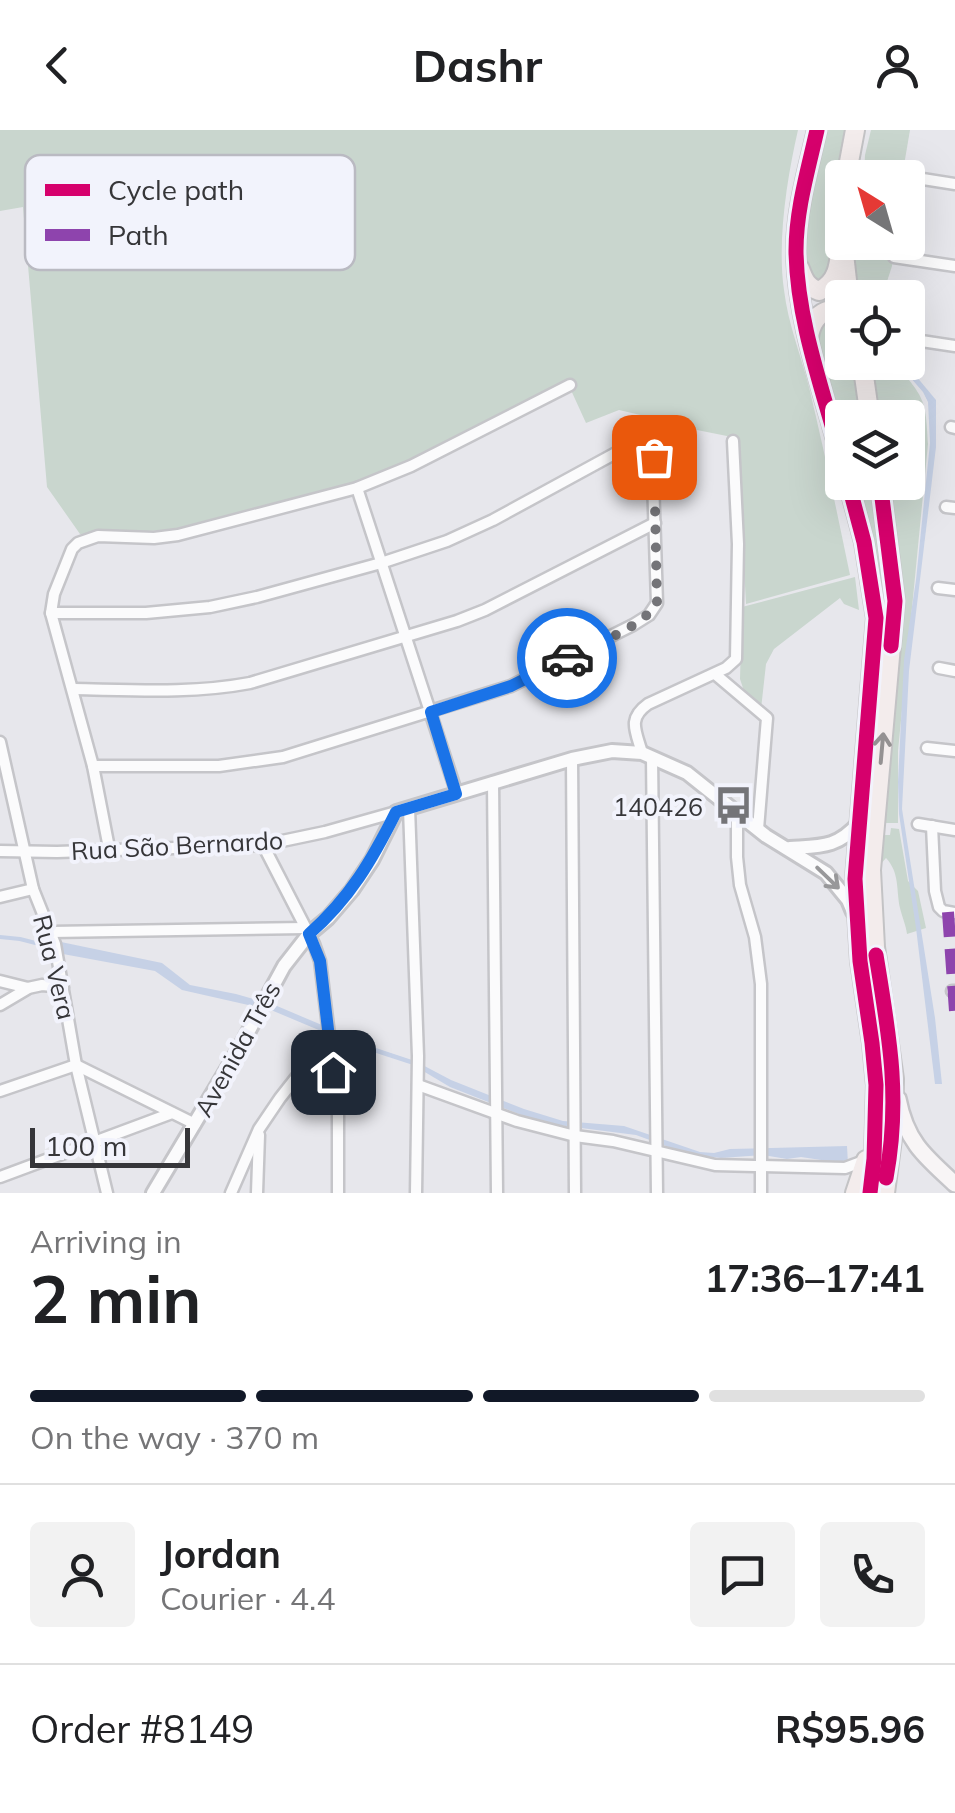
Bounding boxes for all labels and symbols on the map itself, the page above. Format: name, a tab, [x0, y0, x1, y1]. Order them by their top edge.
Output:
legend	[25, 155, 355, 270]
north arrow	[825, 160, 925, 260]
text: Cycle path	[108, 172, 244, 207]
text: Path	[108, 217, 169, 252]
pin	[612, 415, 697, 500]
courier	[517, 608, 617, 708]
one-way arrow	[872, 733, 891, 765]
bus stop icon: 140426	[712, 785, 754, 827]
place label: 140426	[613, 791, 703, 822]
street label: Rua São Bernardo	[70, 824, 284, 866]
one-way arrow	[816, 866, 840, 890]
street label: Rua Vera	[27, 911, 83, 1023]
street label: Avenida Três	[187, 976, 287, 1122]
pin	[291, 1030, 376, 1115]
scale bar	[30, 1123, 190, 1168]

